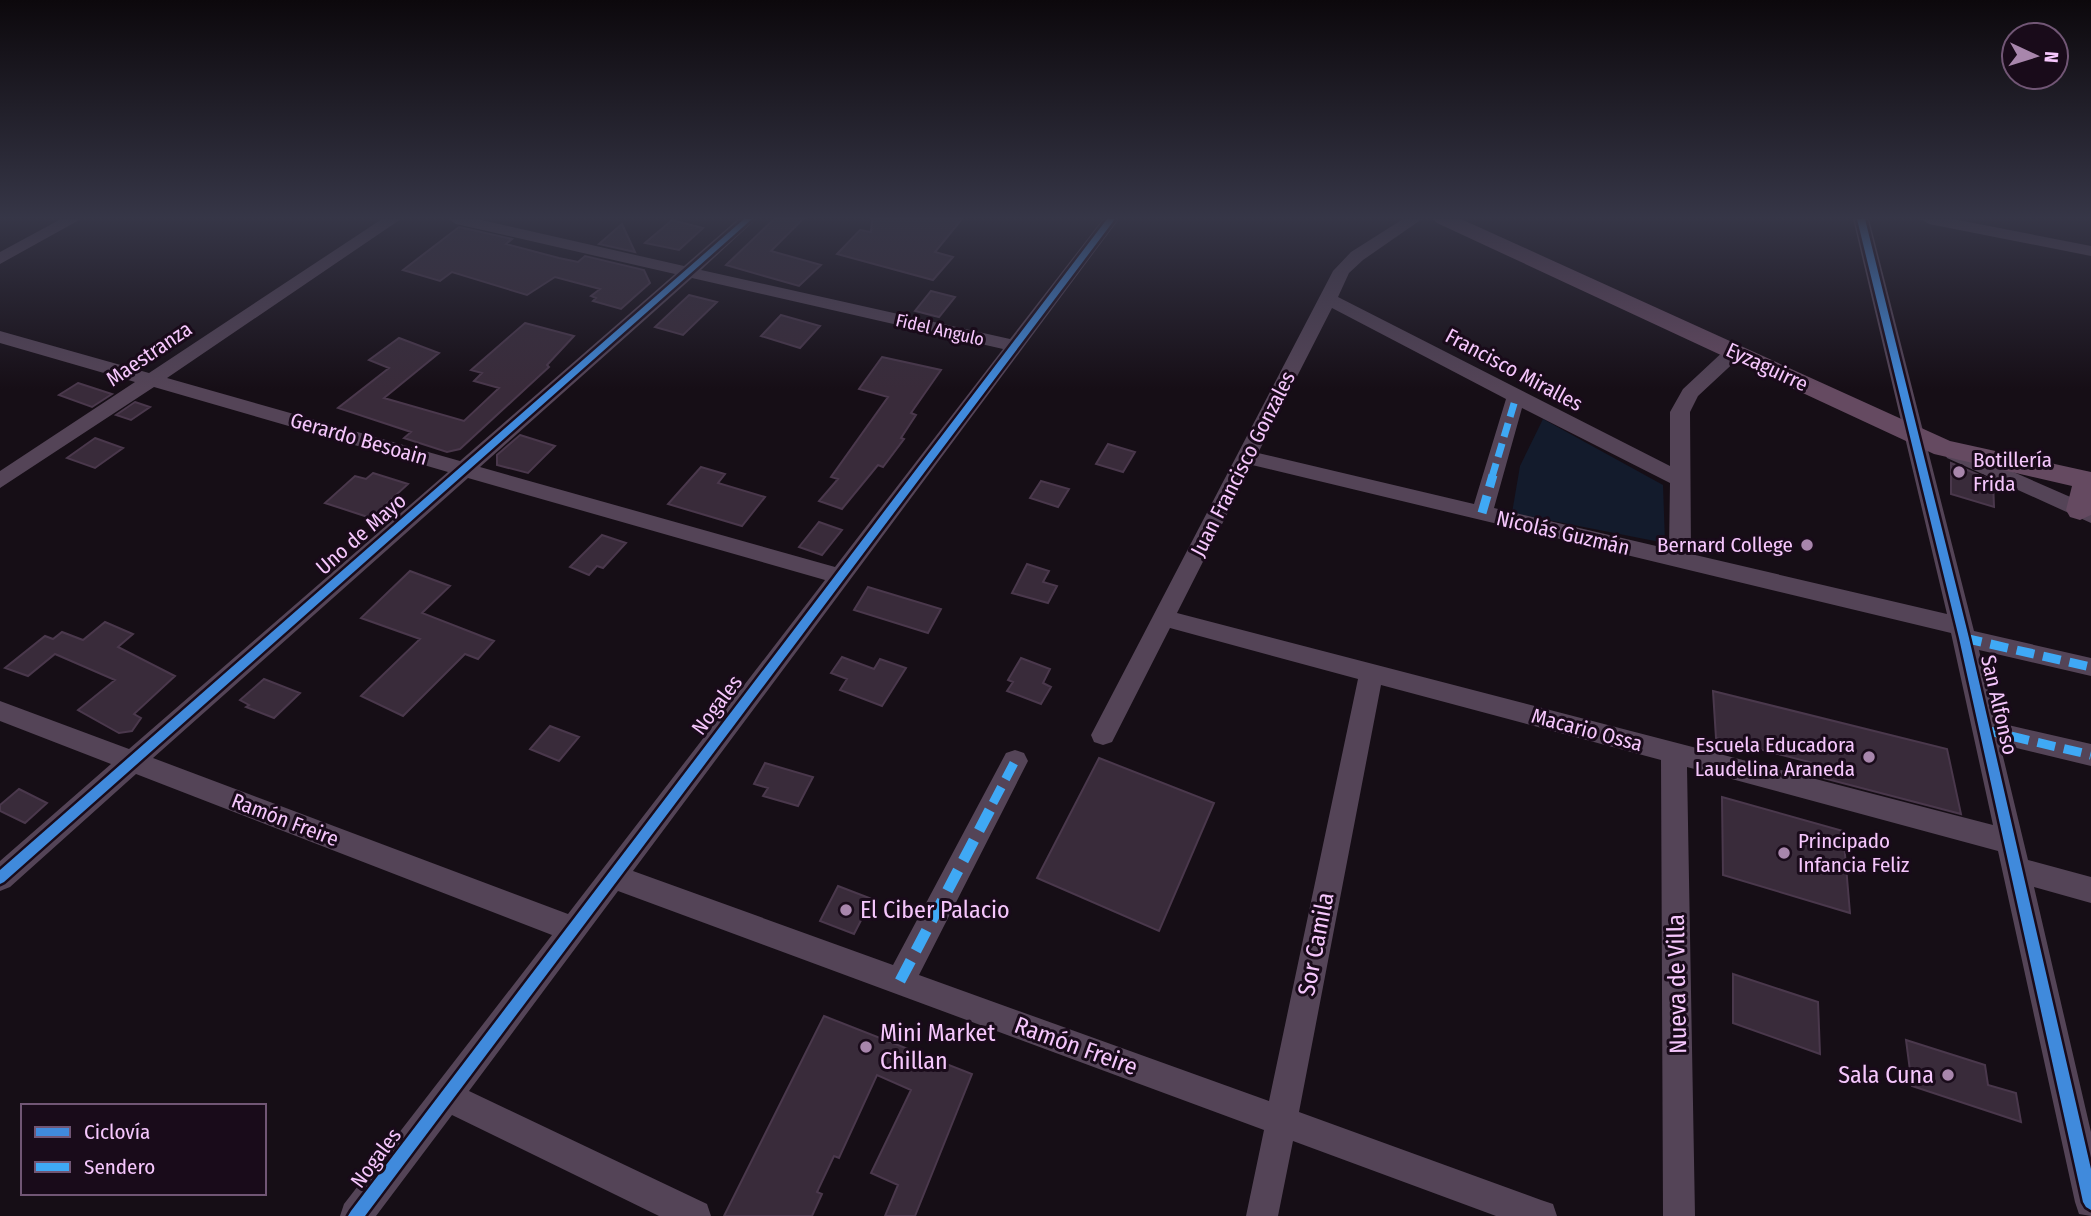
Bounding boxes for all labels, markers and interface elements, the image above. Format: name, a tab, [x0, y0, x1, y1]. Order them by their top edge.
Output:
north arrow	[2000, 21, 2070, 91]
text: N	[2040, 51, 2063, 64]
street label: Fidel Angulo	[894, 309, 986, 351]
street label: Maestranza	[101, 316, 197, 392]
street label: Francisco Miralles	[1441, 323, 1587, 417]
street label: Eyzaguirre	[1722, 337, 1812, 397]
street label: Juan Francisco Gonzales	[1185, 367, 1301, 561]
street label: Gerardo Besoain	[287, 407, 431, 471]
place label: Botillería Frida	[1973, 447, 2052, 497]
marker: Botillería Frida	[1951, 464, 1967, 480]
street label: Uno de Mayo	[311, 488, 411, 580]
street label: Nicolás Guzmán	[1494, 505, 1632, 561]
place label: Bernard College	[1657, 532, 1793, 558]
marker: Bernard College	[1799, 537, 1815, 553]
street label: San Alfonso	[1975, 653, 2023, 757]
street label: Nogales	[686, 670, 748, 740]
street label: Macario Ossa	[1529, 703, 1645, 757]
place label: Escuela Educadora Laudelina Araneda	[1695, 732, 1855, 782]
marker: Escuela Educadora Laudelina Araneda	[1861, 749, 1877, 765]
street label: Ramón Freire	[228, 788, 342, 852]
place label: Principado Infancia Feliz	[1798, 828, 1909, 878]
marker: Principado Infancia Feliz	[1776, 845, 1792, 861]
street label: Sor Camila	[1292, 890, 1340, 998]
place label: El Ciber Palacio	[860, 896, 1010, 924]
marker: El Ciber Palacio	[838, 902, 854, 918]
street label: Nueva de Villa	[1662, 914, 1692, 1054]
street label: Ramón Freire	[1011, 1011, 1141, 1081]
place label: Mini Market Chillan	[880, 1019, 995, 1075]
marker: Mini Market Chillan	[858, 1039, 874, 1055]
place label: Sala Cuna	[1838, 1061, 1934, 1089]
marker: Sala Cuna	[1940, 1067, 1956, 1083]
legend	[21, 1104, 266, 1195]
text: Ciclovía	[84, 1119, 150, 1145]
street label: Nogales	[345, 1123, 407, 1193]
text: Sendero	[84, 1154, 155, 1180]

